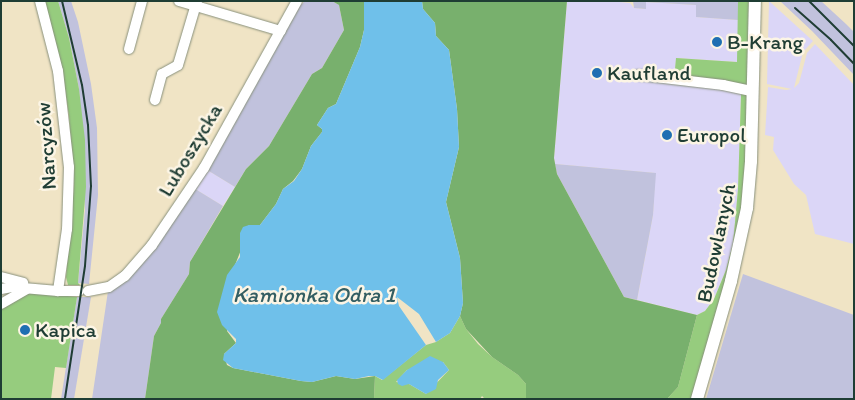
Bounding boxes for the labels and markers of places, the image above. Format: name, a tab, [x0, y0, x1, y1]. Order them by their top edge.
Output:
place label: B-Krang	[727, 29, 803, 55]
marker: B-Krang	[711, 36, 723, 48]
place label: Kaufland	[607, 60, 691, 86]
marker: Kaufland	[591, 67, 603, 79]
place label: Europol	[677, 122, 746, 148]
marker: Europol	[661, 129, 673, 141]
place label: Kapica	[35, 317, 96, 343]
marker: Kapica	[19, 324, 31, 336]

